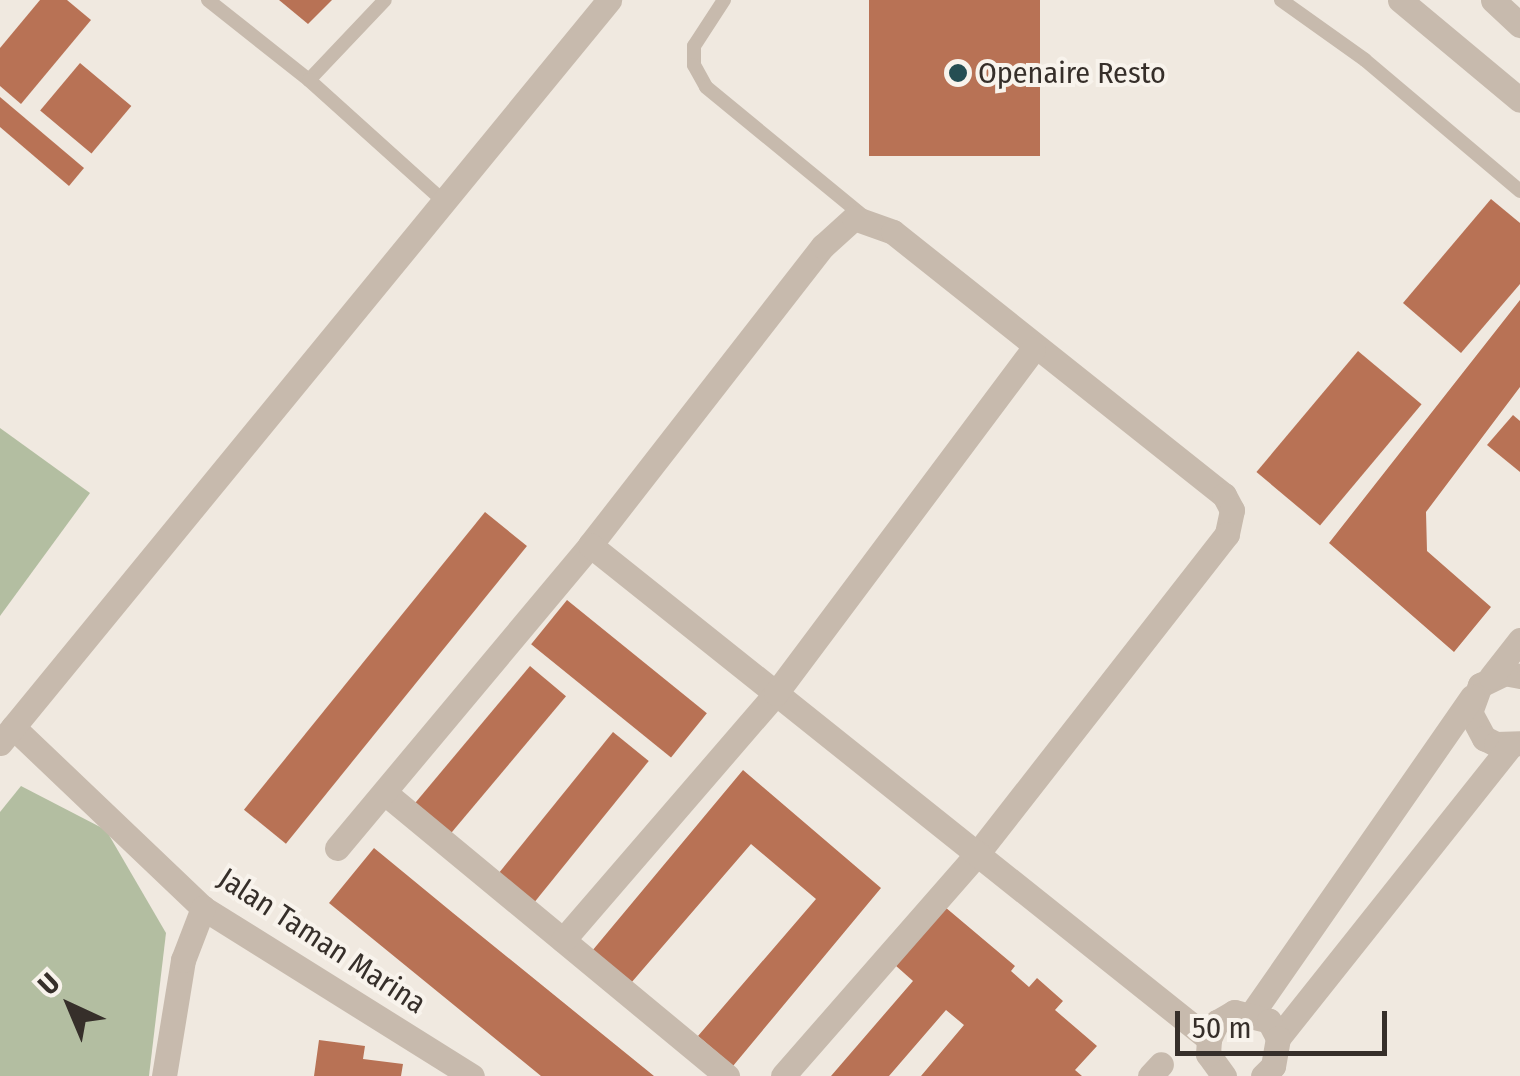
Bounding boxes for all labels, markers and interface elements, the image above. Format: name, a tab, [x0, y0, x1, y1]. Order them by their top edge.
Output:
place label: Openaire Resto	[978, 55, 1166, 91]
marker: Openaire Resto	[947, 62, 969, 84]
street label: Jalan Taman Marina	[211, 860, 433, 1022]
north arrow	[20, 956, 120, 1056]
text: U	[31, 966, 66, 1002]
scale bar	[1180, 991, 1392, 1053]
text: 50 m	[1192, 1010, 1252, 1046]

